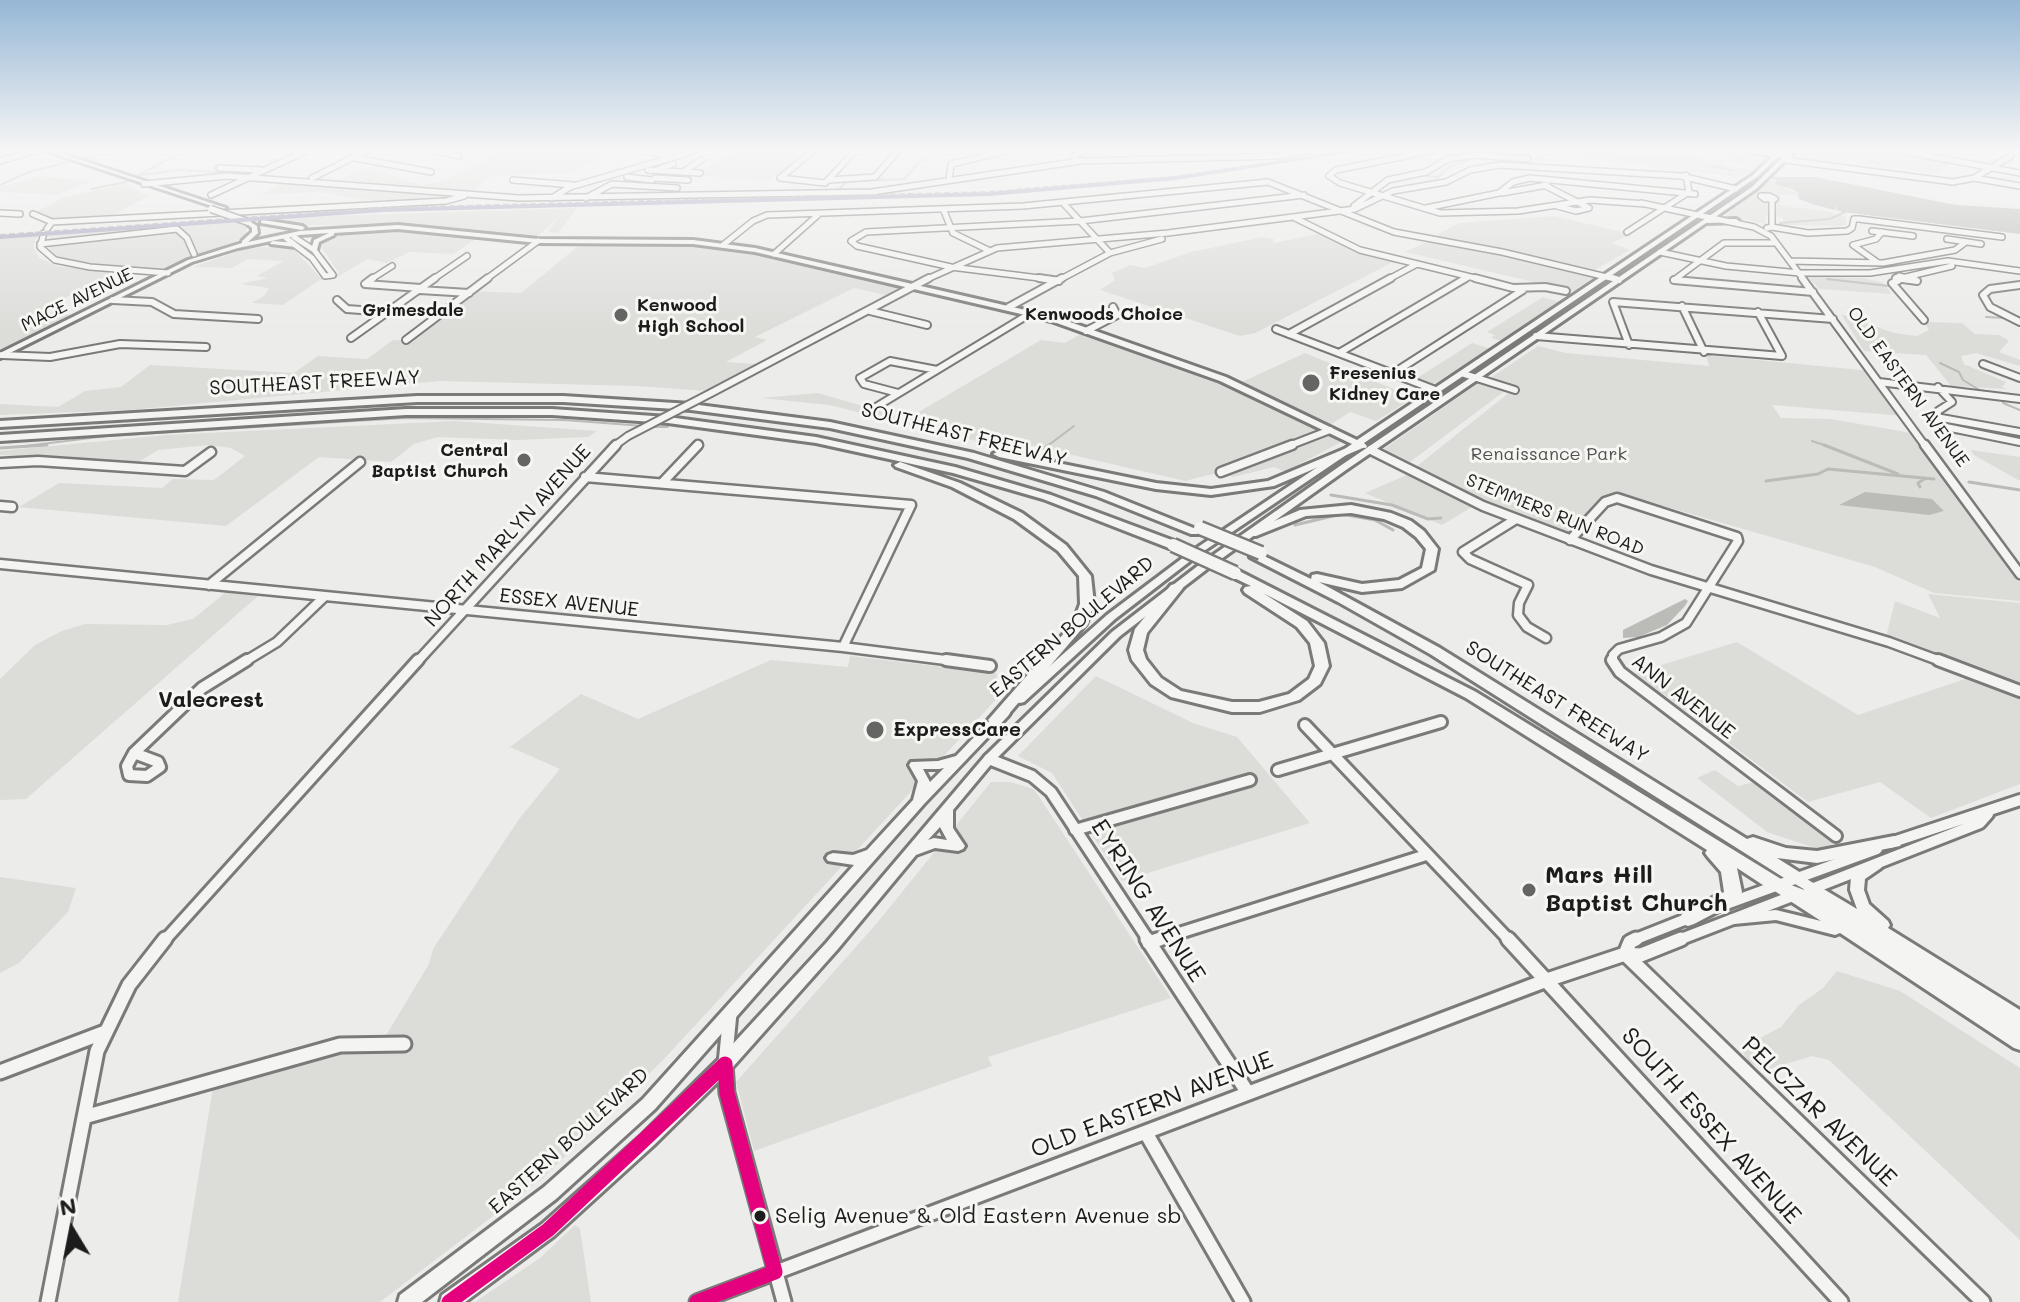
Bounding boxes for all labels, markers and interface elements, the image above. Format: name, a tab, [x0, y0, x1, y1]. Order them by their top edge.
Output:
street label: MACE AVENUE	[17, 264, 137, 336]
place label: Kenwood High School	[637, 294, 744, 336]
district label: Grimesdale	[362, 299, 464, 321]
district label: Kenwoods Choice	[1025, 303, 1183, 325]
street label: OLD EASTERN AVENUE	[1843, 303, 1973, 471]
marker: Kenwood High School	[612, 306, 630, 324]
place label: Fresenius Kidney Care	[1329, 362, 1440, 404]
street label: SOUTHEAST FREEWAY	[209, 365, 421, 401]
marker: Fresenius Kidney Care	[1300, 372, 1322, 394]
street label: SOUTHEAST FREEWAY	[859, 398, 1069, 472]
place label: Central Baptist Church	[371, 439, 508, 482]
street label: NORTH MARLYN AVENUE	[420, 440, 596, 632]
park label: Renaissance Park	[1471, 443, 1627, 465]
marker: Central Baptist Church	[515, 451, 533, 469]
street label: STEMMERS RUN ROAD	[1463, 469, 1647, 561]
street label: EASTERN BOULEVARD	[985, 551, 1159, 703]
street label: ESSEX AVENUE	[498, 584, 640, 622]
street label: SOUTHEAST FREEWAY	[1461, 636, 1653, 768]
street label: ANN AVENUE	[1627, 649, 1739, 745]
district label: Valecrest	[158, 687, 264, 713]
place label: ExpressCare	[893, 718, 1021, 742]
marker: ExpressCare	[864, 719, 886, 741]
street label: EYRING AVENUE	[1085, 814, 1211, 988]
place label: Mars Hill Baptist Church	[1545, 862, 1727, 918]
marker: Mars Hill Baptist Church	[1520, 881, 1538, 899]
street label: SOUTH ESSEX AVENUE	[1615, 1022, 1807, 1230]
street label: PELCZAR AVENUE	[1736, 1031, 1902, 1193]
street label: OLD EASTERN AVENUE	[1027, 1045, 1277, 1165]
street label: EASTERN BOULEVARD	[484, 1063, 654, 1219]
north arrow	[32, 1190, 112, 1270]
text: N	[57, 1190, 78, 1222]
place label: Selig Avenue & Old Eastern Avenue sb	[775, 1203, 1182, 1229]
marker: Selig Avenue & Old Eastern Avenue sb	[752, 1208, 768, 1224]

